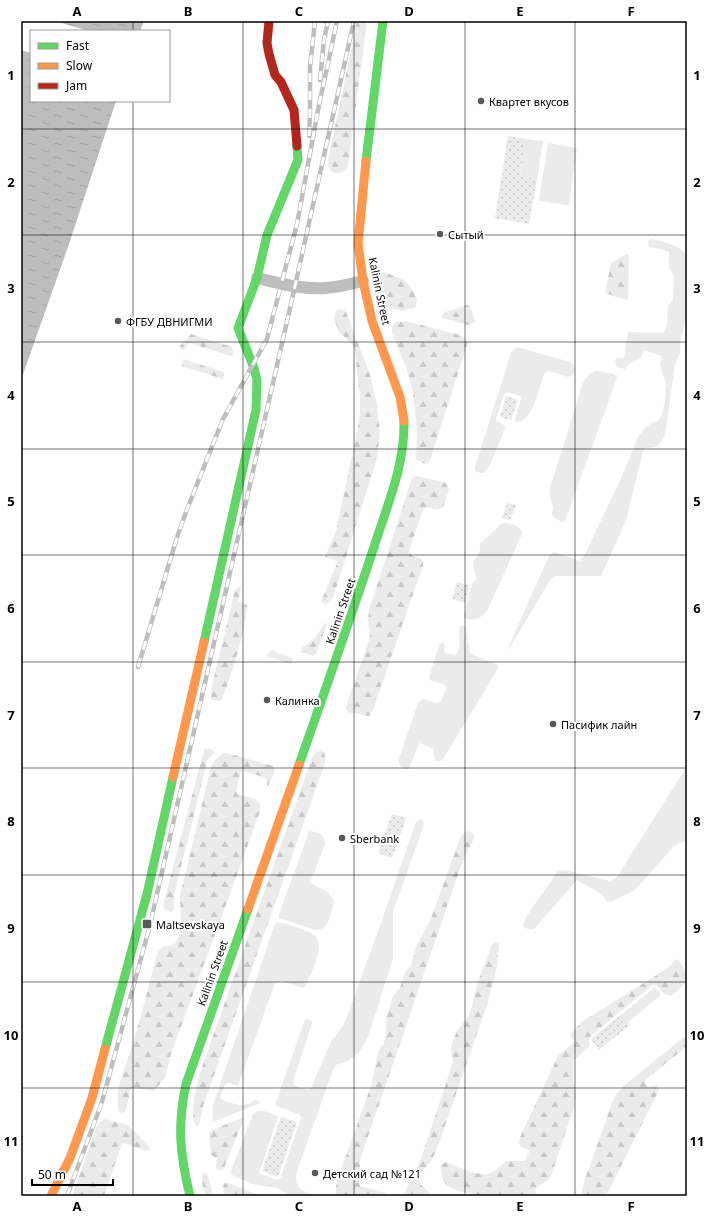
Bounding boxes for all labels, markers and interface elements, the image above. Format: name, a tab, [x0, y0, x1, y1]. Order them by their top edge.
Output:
text: A	[73, 2, 82, 20]
text: B	[184, 2, 192, 20]
text: C	[295, 2, 303, 20]
text: D	[404, 2, 414, 20]
text: E	[516, 2, 524, 20]
text: F	[627, 2, 635, 20]
legend	[30, 30, 170, 102]
text: Fast	[66, 37, 90, 54]
text: Slow	[66, 57, 93, 74]
text: 1	[7, 66, 15, 84]
text: 1	[693, 66, 701, 84]
text: Jam	[65, 77, 87, 94]
place label: Квартет вкусов	[489, 94, 569, 109]
marker: Квартет вкусов	[476, 96, 486, 106]
text: 2	[7, 173, 15, 191]
text: 2	[693, 173, 701, 191]
place label: Сытый	[448, 227, 484, 242]
marker: Сытый	[435, 229, 445, 239]
street label: Kalinin Street	[366, 256, 394, 326]
text: 3	[7, 279, 15, 297]
text: 3	[693, 279, 701, 297]
place label: ФГБУ ДВНИГМИ	[126, 314, 213, 329]
marker: ФГБУ ДВНИГМИ	[113, 316, 123, 326]
text: 4	[7, 386, 15, 404]
text: 4	[693, 386, 701, 404]
text: 5	[7, 492, 15, 510]
text: 5	[693, 492, 701, 510]
street label: Kalinin Street	[322, 576, 358, 646]
text: 6	[7, 599, 15, 617]
text: 6	[693, 599, 701, 617]
place label: Калинка	[275, 693, 320, 708]
marker: Калинка	[262, 695, 272, 705]
text: 7	[7, 706, 15, 724]
text: 7	[693, 706, 701, 724]
place label: Пасифик лайн	[561, 717, 637, 732]
marker: Пасифик лайн	[548, 719, 558, 729]
text: 8	[7, 812, 15, 830]
text: 8	[693, 812, 701, 830]
place label: Sberbank	[350, 831, 399, 846]
marker: Sberbank	[337, 833, 347, 843]
place label: Maltsevskaya	[156, 917, 225, 932]
marker: Maltsevskaya	[141, 918, 153, 930]
text: 9	[7, 919, 15, 937]
text: 9	[693, 919, 701, 937]
street label: Kalinin Street	[193, 938, 231, 1008]
text: 10	[4, 1026, 18, 1044]
text: 10	[690, 1026, 704, 1044]
text: 11	[4, 1132, 18, 1150]
text: 11	[690, 1132, 704, 1150]
scale bar	[32, 1161, 113, 1187]
text: 50 m	[38, 1166, 66, 1183]
place label: Детский сад №121	[323, 1166, 421, 1181]
marker: Детский сад №121	[310, 1168, 320, 1178]
text: A	[73, 1197, 82, 1215]
text: B	[184, 1197, 192, 1215]
text: C	[295, 1197, 303, 1215]
text: D	[404, 1197, 414, 1215]
text: E	[516, 1197, 524, 1215]
text: F	[627, 1197, 635, 1215]

